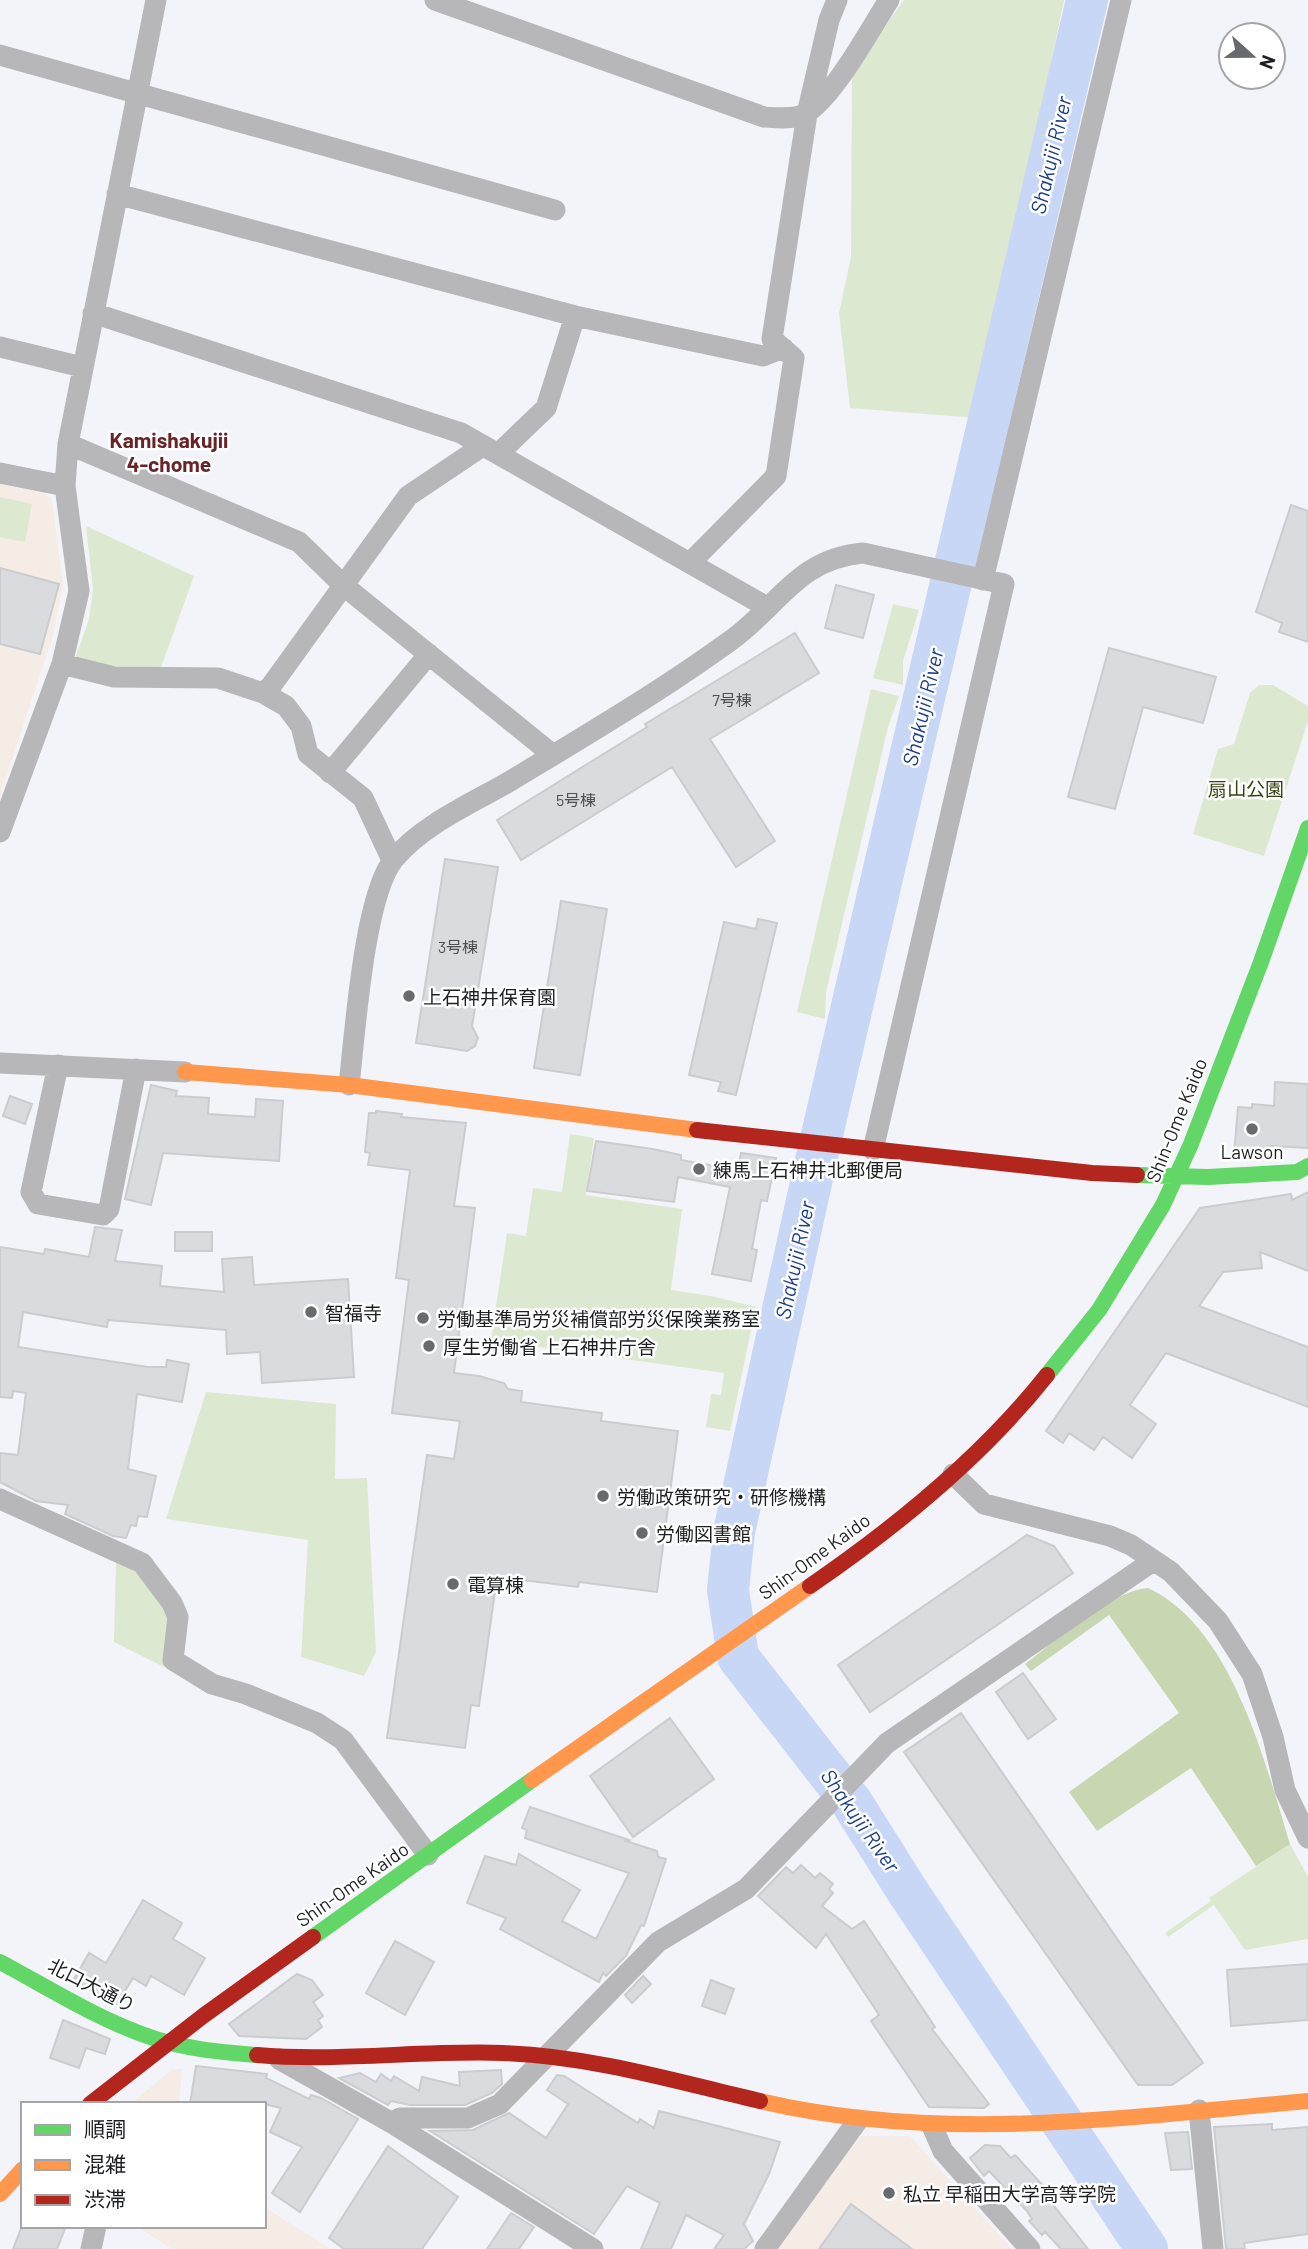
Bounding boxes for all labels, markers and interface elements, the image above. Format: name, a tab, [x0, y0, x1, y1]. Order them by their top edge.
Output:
north arrow	[1217, 21, 1287, 91]
text: N	[1255, 52, 1281, 72]
water label: Shakujii River	[1024, 93, 1076, 216]
district label: Kamishakujii 4-chome	[110, 427, 228, 476]
water label: Shakujii River	[896, 645, 948, 768]
house number: 7号棟	[712, 690, 752, 709]
park label: 扇山公園	[1208, 777, 1284, 800]
house number: 5号棟	[556, 790, 596, 809]
house number: 3号棟	[438, 937, 478, 956]
place label: 上石神井保育園	[423, 985, 556, 1008]
marker: 上石神井保育園	[401, 988, 417, 1004]
street label: Shin-Ome Kaido	[1141, 1054, 1211, 1186]
marker: Lawson	[1244, 1121, 1260, 1137]
place label: Lawson	[1220, 1140, 1284, 1163]
place label: 練馬上石神井北郵便局	[713, 1158, 903, 1181]
marker: 練馬上石神井北郵便局	[691, 1161, 707, 1177]
water label: Shakujii River	[769, 1198, 819, 1321]
place label: 智福寺	[325, 1301, 382, 1324]
marker: 智福寺	[303, 1304, 319, 1320]
place label: 労働基準局労災補償部労災保険業務室	[437, 1307, 760, 1330]
marker: 労働基準局労災補償部労災保険業務室	[415, 1310, 431, 1326]
place label: 厚生労働省 上石神井庁舎	[443, 1335, 656, 1358]
marker: 厚生労働省 上石神井庁舎	[421, 1338, 437, 1354]
place label: 労働政策研究・研修機構	[617, 1485, 826, 1508]
marker: 労働政策研究・研修機構	[595, 1488, 611, 1504]
street label: Shin-Ome Kaido	[754, 1508, 874, 1604]
place label: 労働図書館	[656, 1522, 751, 1545]
marker: 労働図書館	[634, 1525, 650, 1541]
place label: 電算棟	[467, 1573, 524, 1596]
marker: 電算棟	[445, 1576, 461, 1592]
water label: Shakujii River	[816, 1764, 906, 1877]
street label: Shin-Ome Kaido	[291, 1837, 413, 1931]
street label: 北口大通り	[44, 1953, 140, 2017]
legend	[21, 2102, 266, 2228]
text: 順調	[84, 2116, 126, 2141]
text: 混雑	[84, 2151, 126, 2176]
place label: 私立 早稲田大学高等学院	[903, 2182, 1116, 2205]
marker: 私立 早稲田大学高等学院	[881, 2185, 897, 2201]
text: 渋滞	[84, 2186, 126, 2211]

